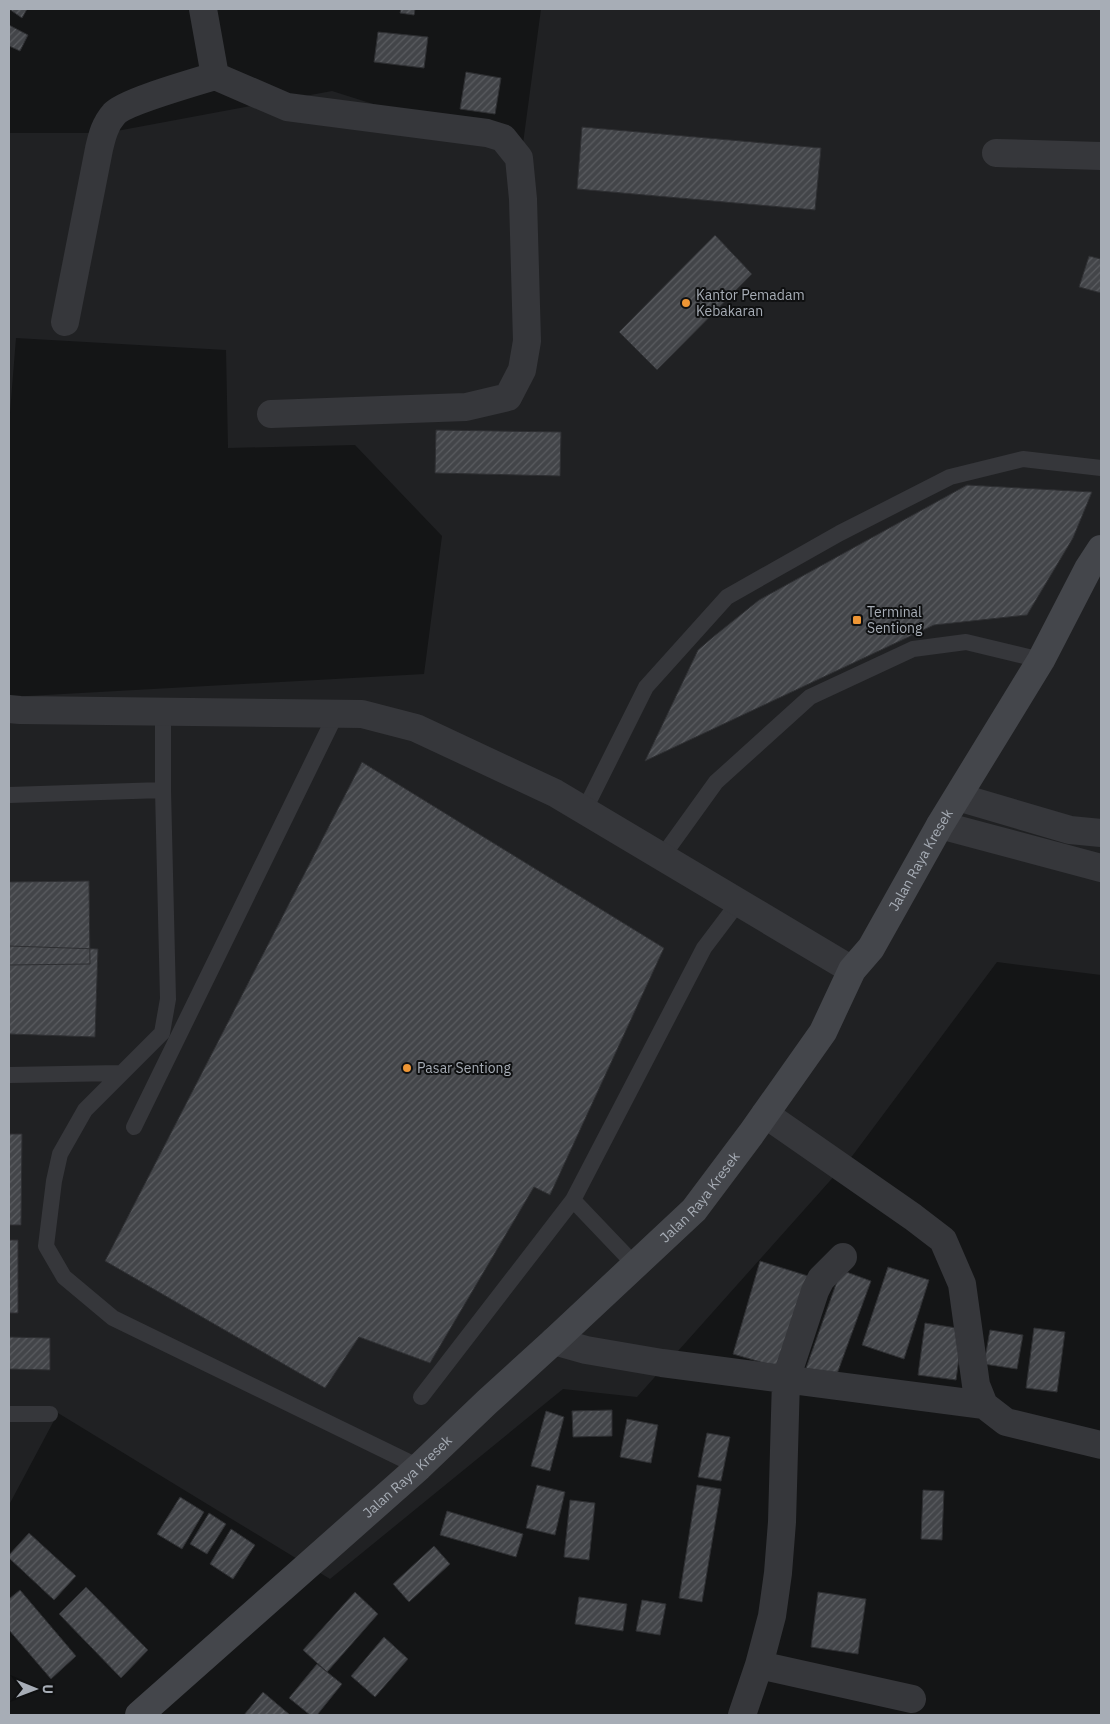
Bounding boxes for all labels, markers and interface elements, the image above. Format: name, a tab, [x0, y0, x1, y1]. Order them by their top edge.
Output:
place label: Kantor Pemadam Kebakaran	[696, 286, 805, 320]
marker: Kantor Pemadam Kebakaran	[680, 297, 692, 309]
place label: Terminal Sentiong	[867, 603, 923, 637]
marker: Terminal Sentiong	[851, 614, 863, 626]
street label: Jalan Raya Kresek	[885, 805, 957, 914]
place label: Pasar Sentiong	[417, 1059, 512, 1077]
marker: Pasar Sentiong	[401, 1062, 413, 1074]
street label: Jalan Raya Kresek	[656, 1147, 744, 1246]
street label: Jalan Raya Kresek	[359, 1431, 456, 1522]
north arrow	[10, 1664, 60, 1714]
text: U	[39, 1684, 57, 1694]

